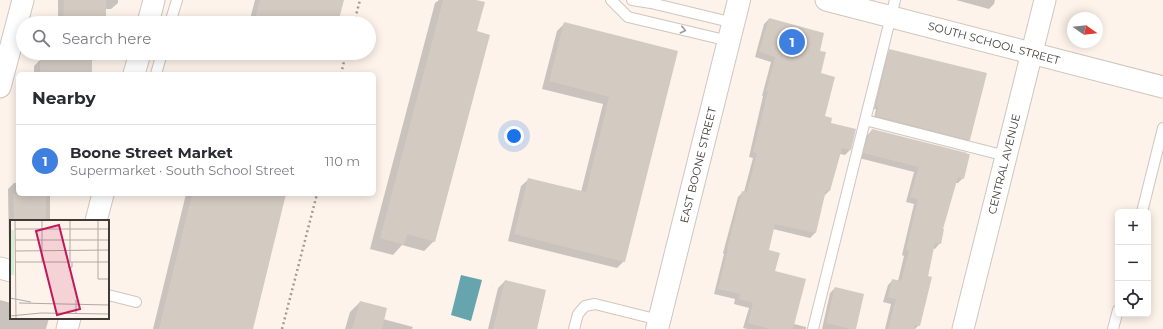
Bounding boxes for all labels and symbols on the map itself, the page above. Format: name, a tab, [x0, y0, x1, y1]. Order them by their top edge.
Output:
north arrow	[1067, 12, 1103, 48]
street label: SOUTH SCHOOL STREET	[927, 19, 1062, 68]
one-way arrow	[680, 26, 686, 34]
pin: 1	[779, 27, 805, 57]
street label: EAST BOONE STREET	[677, 105, 719, 224]
street label: CENTRAL AVENUE	[985, 112, 1023, 216]
your location	[504, 126, 524, 146]
inset map	[10, 220, 109, 319]

